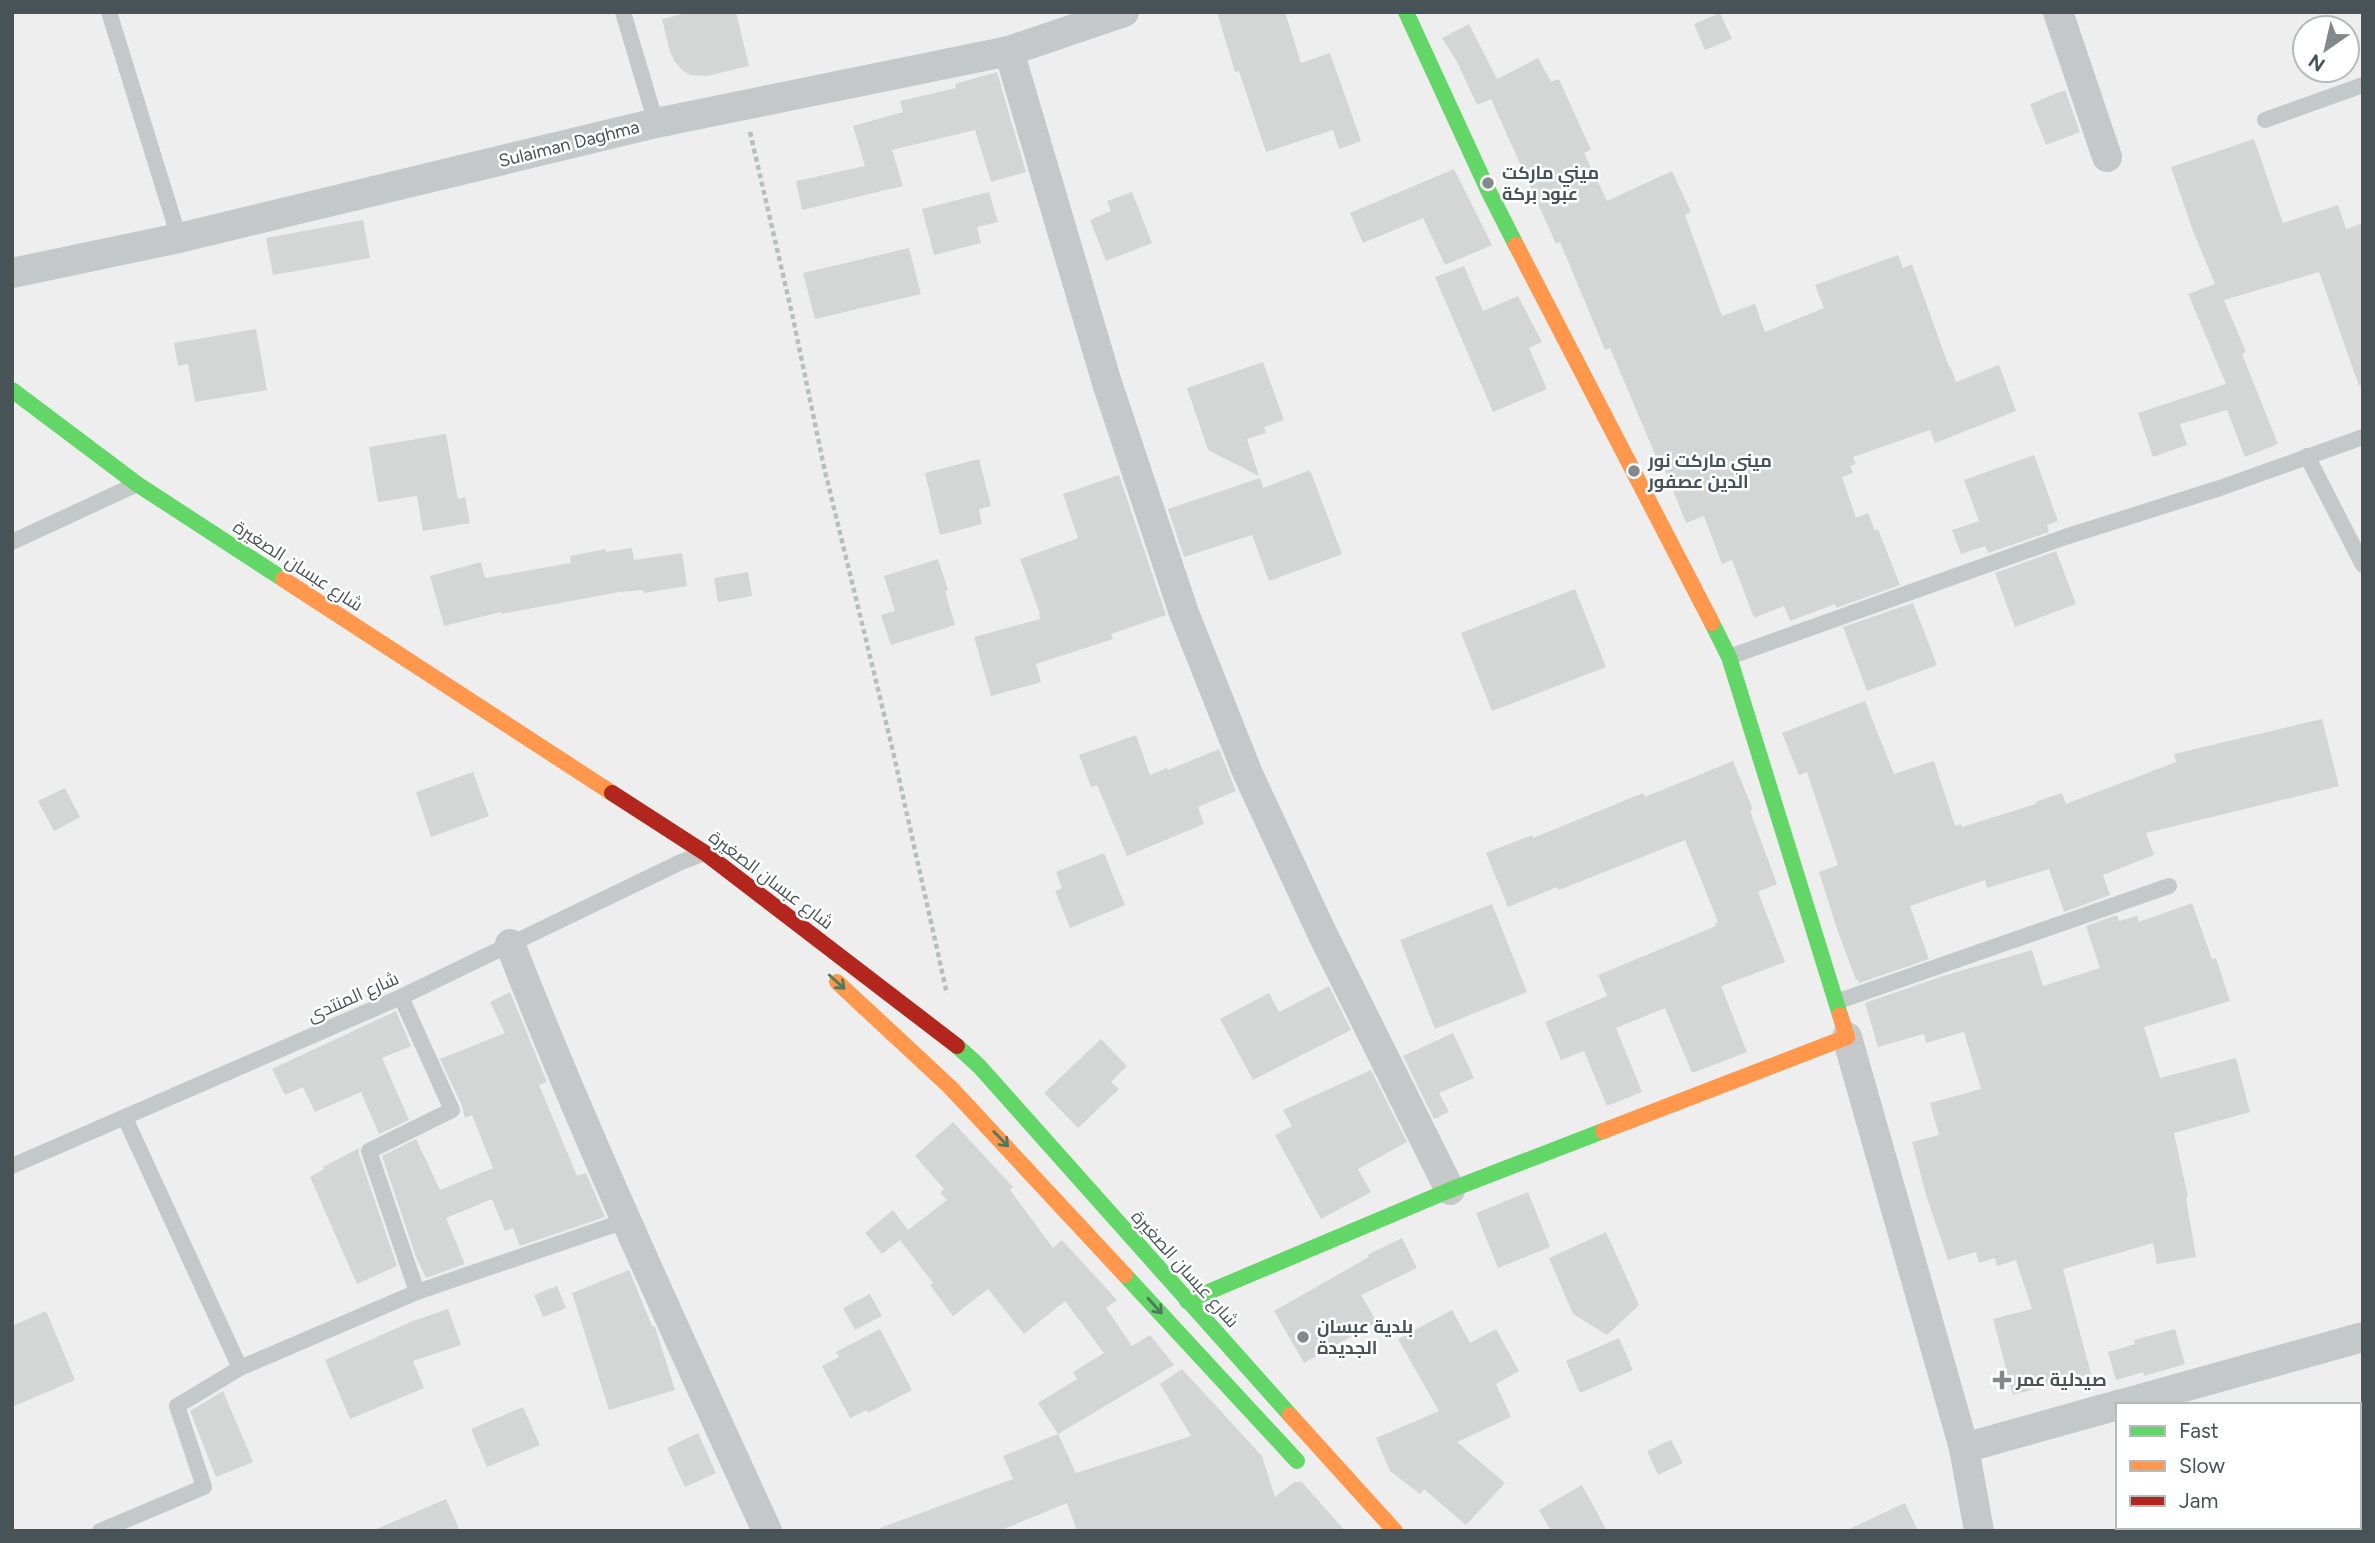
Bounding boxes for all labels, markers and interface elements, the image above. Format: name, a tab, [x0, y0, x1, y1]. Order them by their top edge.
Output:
north arrow	[2291, 14, 2361, 84]
text: N	[2304, 49, 2329, 76]
street label: Sulaiman Daghma	[496, 116, 642, 172]
place label: ميني ماركت عبود بركة	[1502, 162, 1599, 205]
marker: ميني ماركت عبود بركة	[1480, 175, 1496, 191]
place label: ميني ماركت نور الدين عصفور	[1647, 450, 1772, 493]
marker: ميني ماركت نور الدين عصفور	[1626, 463, 1642, 479]
street label: شارع عبسان الصغيرة	[228, 516, 367, 617]
street label: شارع عبسان الصغيرة	[704, 826, 838, 935]
street label: شارع المنتدى	[304, 967, 402, 1028]
one-way arrow	[828, 974, 846, 990]
one-way arrow	[992, 1130, 1009, 1148]
street label: شارع عبسان الصغيرة	[1126, 1206, 1243, 1333]
one-way arrow	[1147, 1297, 1164, 1314]
place label: بلدية عبسان الجديدة	[1317, 1316, 1413, 1359]
marker: بلدية عبسان الجديدة	[1295, 1329, 1311, 1345]
place label: صيدلية عمر	[2015, 1369, 2107, 1391]
marker: صيدلية عمر	[1994, 1372, 2010, 1388]
legend	[2116, 1403, 2361, 1529]
text: Fast	[2179, 1418, 2219, 1443]
text: Slow	[2179, 1453, 2225, 1478]
text: Jam	[2179, 1488, 2218, 1513]

